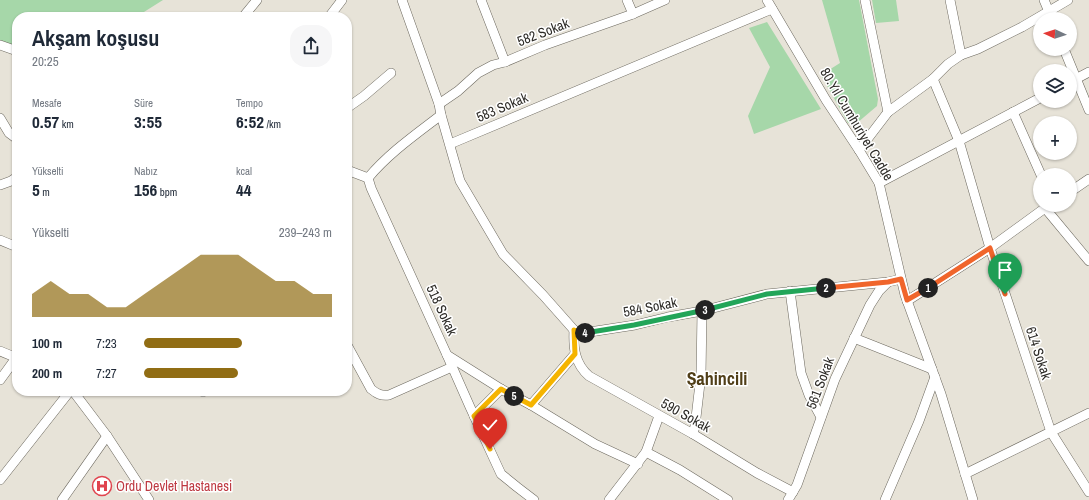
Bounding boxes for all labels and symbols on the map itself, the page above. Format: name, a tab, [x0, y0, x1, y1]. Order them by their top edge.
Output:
north arrow	[1033, 12, 1077, 56]
street label: 582 Sokak	[514, 14, 572, 50]
street label: 80.Yıl Cumhuriyet Cadde	[816, 64, 898, 184]
street label: 583 Sokak	[474, 88, 531, 126]
pin	[988, 253, 1022, 294]
pin: 2	[816, 278, 836, 298]
pin: 1	[918, 278, 938, 298]
street label: 518 Sokak	[422, 282, 462, 339]
street label: 584 Sokak	[622, 293, 679, 321]
pin: 3	[695, 300, 715, 320]
pin: 4	[575, 323, 595, 343]
street label: 614 Sokak	[1022, 324, 1056, 382]
street label: 561 Sokak	[802, 354, 838, 412]
district label: Şahincili	[687, 366, 747, 391]
pin: 5	[504, 386, 524, 406]
street label: 590 Sokak	[658, 394, 714, 436]
pin	[473, 408, 507, 449]
hospital icon: Ordu Devlet Hastanesi	[91, 475, 113, 497]
place label: Ordu Devlet Hastanesi	[116, 477, 232, 495]

